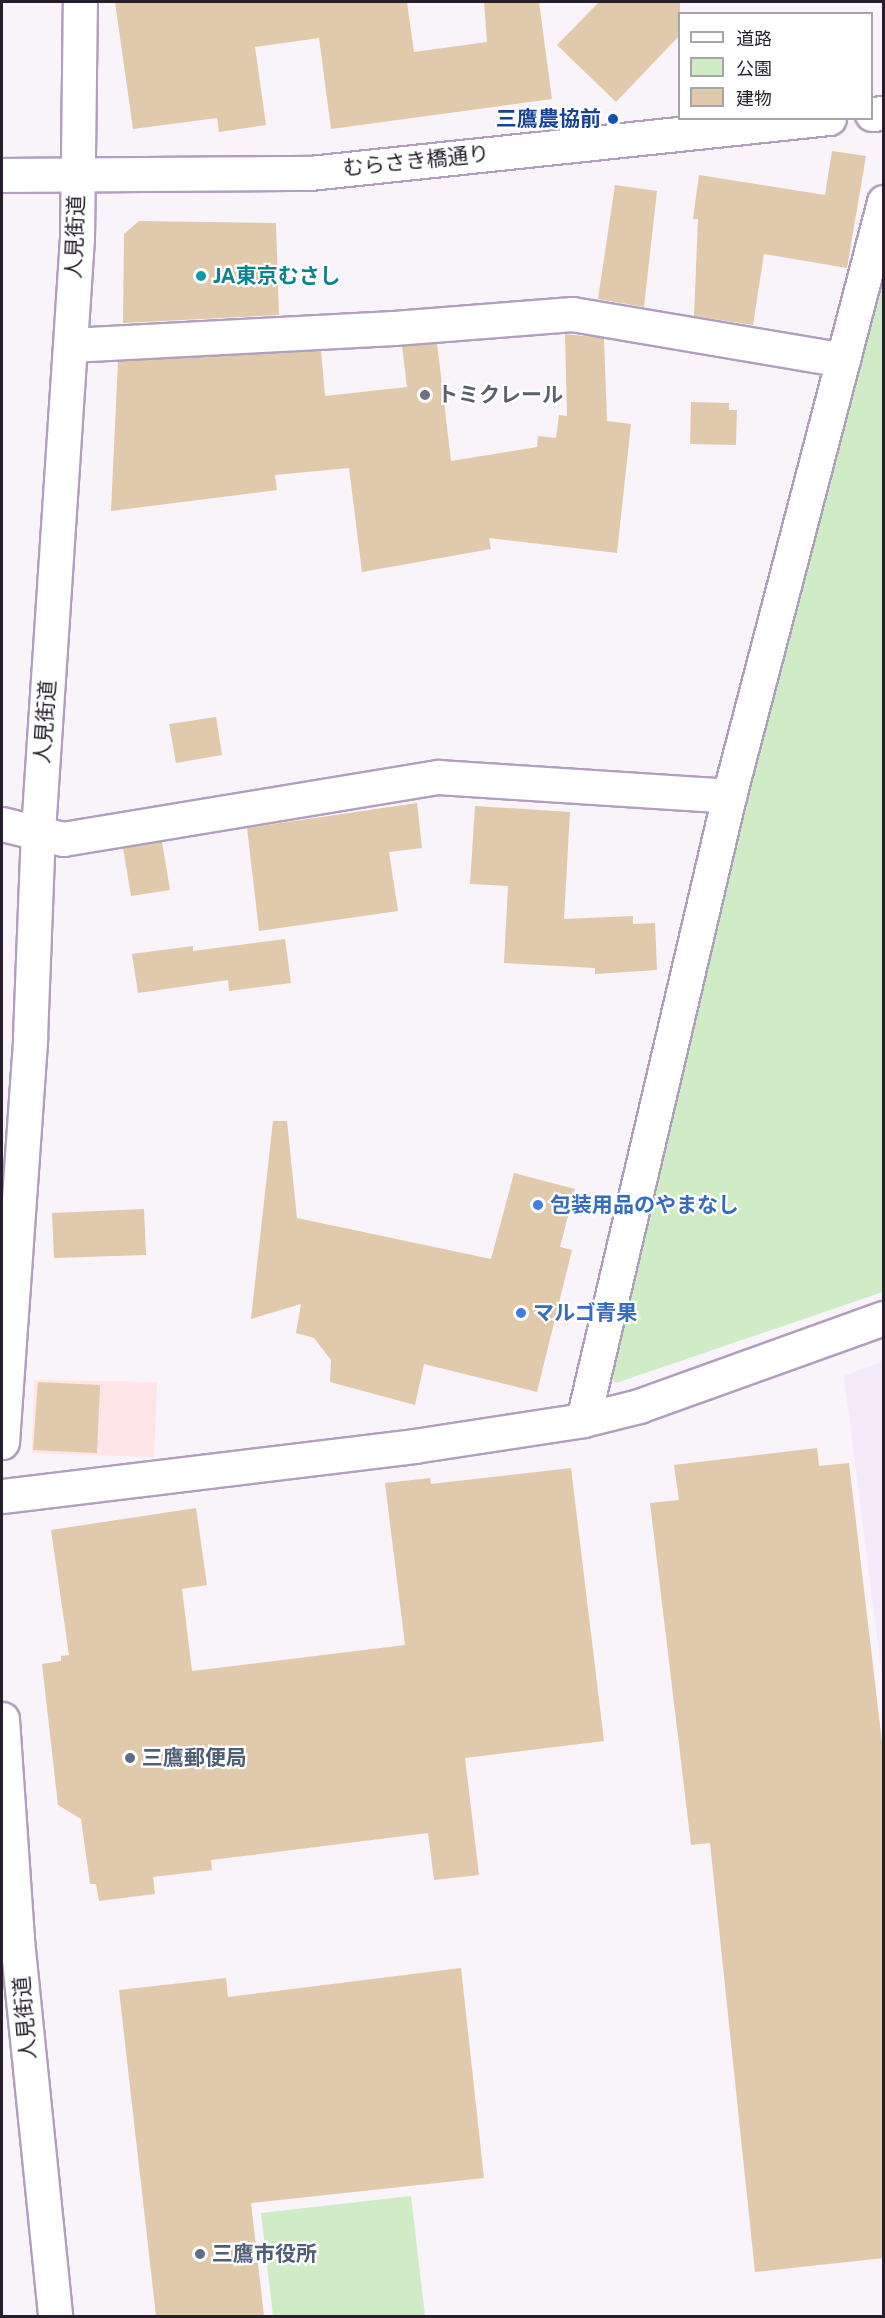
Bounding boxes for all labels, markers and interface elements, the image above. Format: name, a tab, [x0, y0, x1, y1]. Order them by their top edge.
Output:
legend	[678, 12, 873, 120]
text: 道路	[736, 28, 772, 49]
text: 公園	[736, 58, 772, 79]
text: 建物	[736, 88, 772, 109]
place label: 三鷹農協前	[496, 106, 601, 132]
marker: 三鷹農協前	[606, 112, 620, 126]
street label: むらさき橋通り	[342, 141, 490, 181]
street label: 人見街道	[61, 195, 89, 279]
place label: JA東京むさし	[213, 263, 341, 289]
marker: JA東京むさし	[194, 269, 208, 283]
place label: トミクレール	[437, 382, 563, 408]
marker: トミクレール	[418, 388, 432, 402]
street label: 人見街道	[30, 679, 60, 765]
place label: 包装用品のやまなし	[550, 1192, 739, 1218]
marker: 包装用品のやまなし	[531, 1198, 545, 1212]
place label: マルゴ青果	[533, 1300, 638, 1326]
marker: マルゴ青果	[514, 1306, 528, 1320]
place label: 三鷹郵便局	[142, 1745, 247, 1771]
marker: 三鷹郵便局	[123, 1751, 137, 1765]
street label: 人見街道	[9, 1975, 41, 2061]
place label: 三鷹市役所	[212, 2241, 317, 2267]
marker: 三鷹市役所	[193, 2247, 207, 2261]

